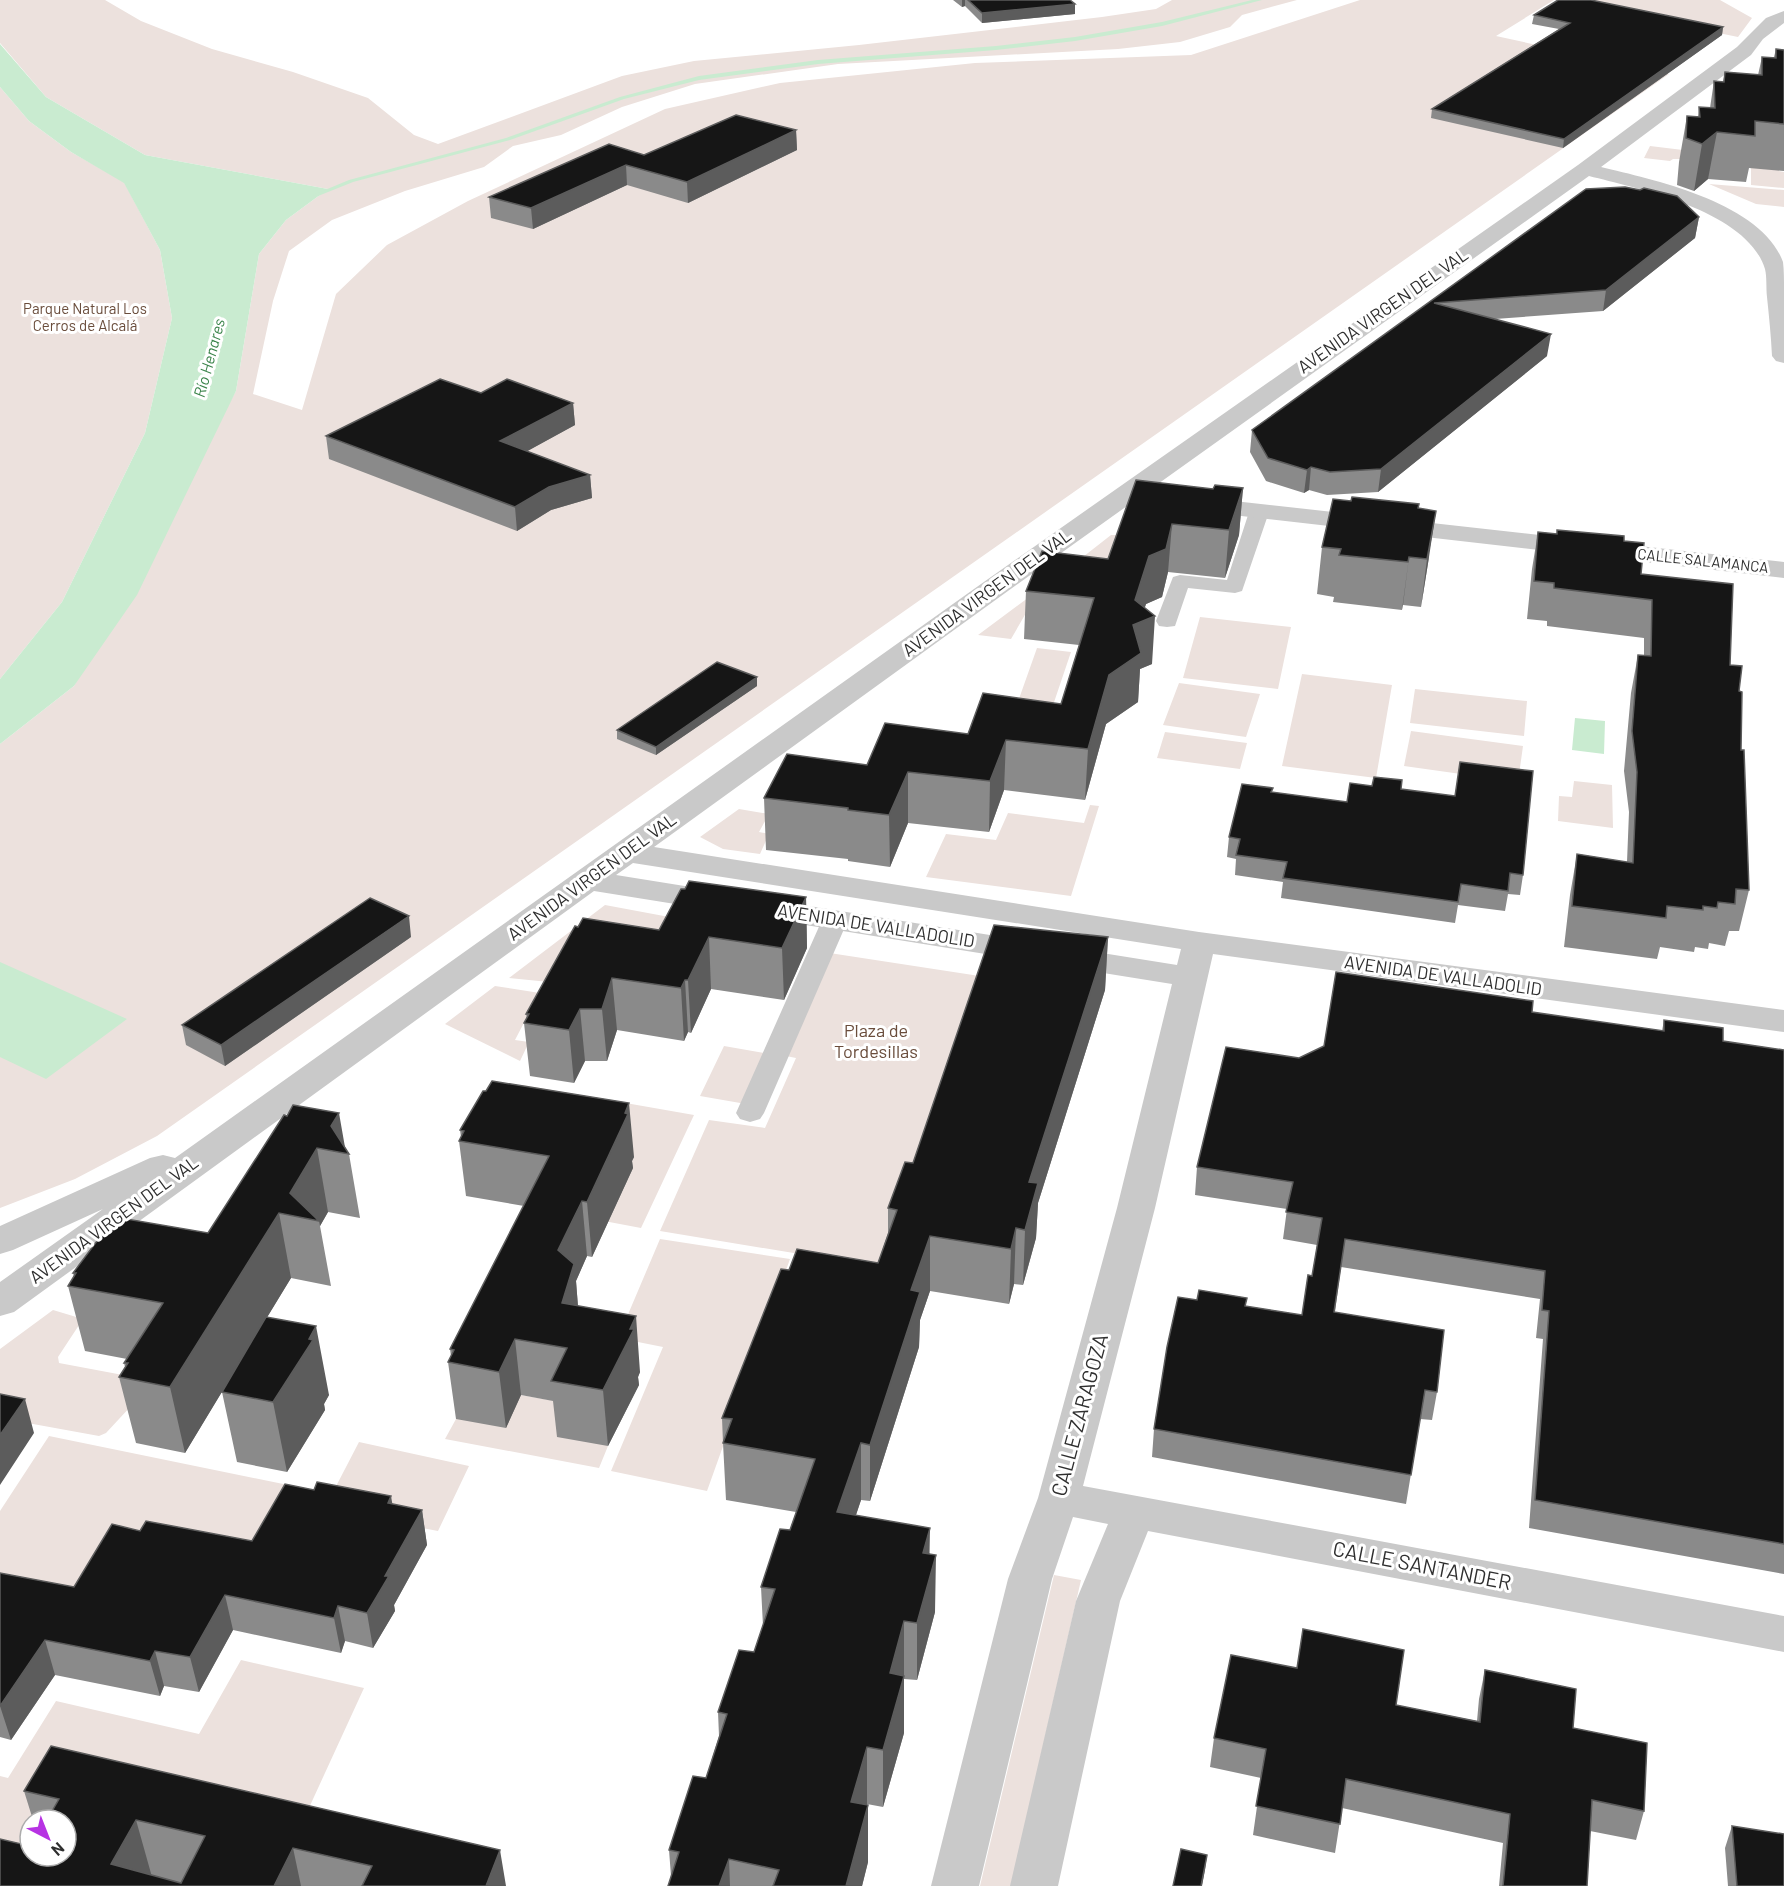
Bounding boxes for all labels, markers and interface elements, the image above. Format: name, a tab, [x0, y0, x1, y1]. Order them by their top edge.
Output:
street label: AVENIDA VIRGEN DEL VAL	[1293, 243, 1472, 377]
park label: Parque Natural Los Cerros de Alcalá	[23, 299, 147, 334]
water label: Río Henares	[189, 316, 228, 399]
street label: AVENIDA VIRGEN DEL VAL	[898, 524, 1075, 661]
street label: CALLE SALAMANCA	[1637, 544, 1769, 576]
street label: AVENIDA VIRGEN DEL VAL	[503, 808, 680, 945]
street label: AVENIDA DE VALLADOLID	[776, 899, 976, 951]
street label: AVENIDA DE VALLADOLID	[1343, 950, 1543, 1000]
park label: Plaza de Tordesillas	[834, 1019, 918, 1062]
street label: AVENIDA VIRGEN DEL VAL	[25, 1151, 202, 1288]
street label: CALLE ZARAGOZA	[1045, 1331, 1112, 1498]
street label: CALLE SANTANDER	[1331, 1535, 1514, 1594]
north arrow	[18, 1808, 78, 1868]
text: N	[48, 1839, 69, 1860]

